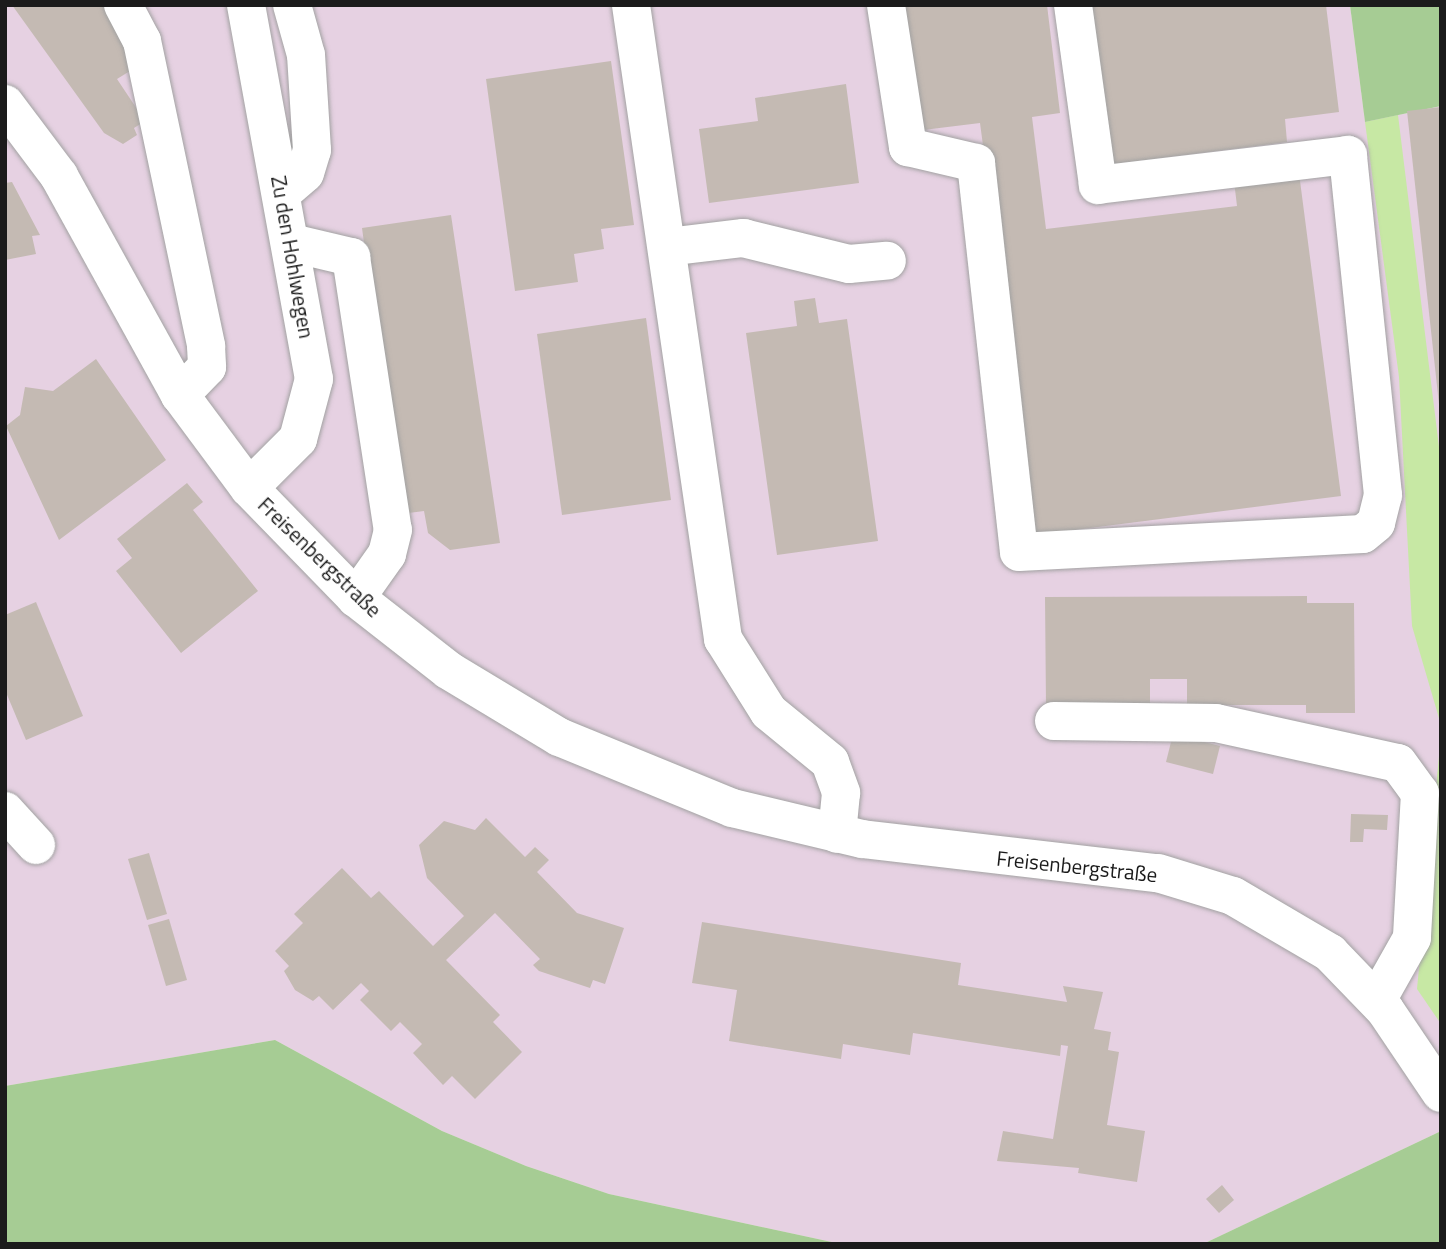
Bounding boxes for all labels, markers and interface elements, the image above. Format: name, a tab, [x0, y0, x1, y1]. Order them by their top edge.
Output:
street label: Zu den Hohlwegen	[266, 174, 320, 340]
street label: Freisenbergstraße	[253, 492, 387, 622]
street label: Freisenbergstraße	[995, 845, 1159, 887]

